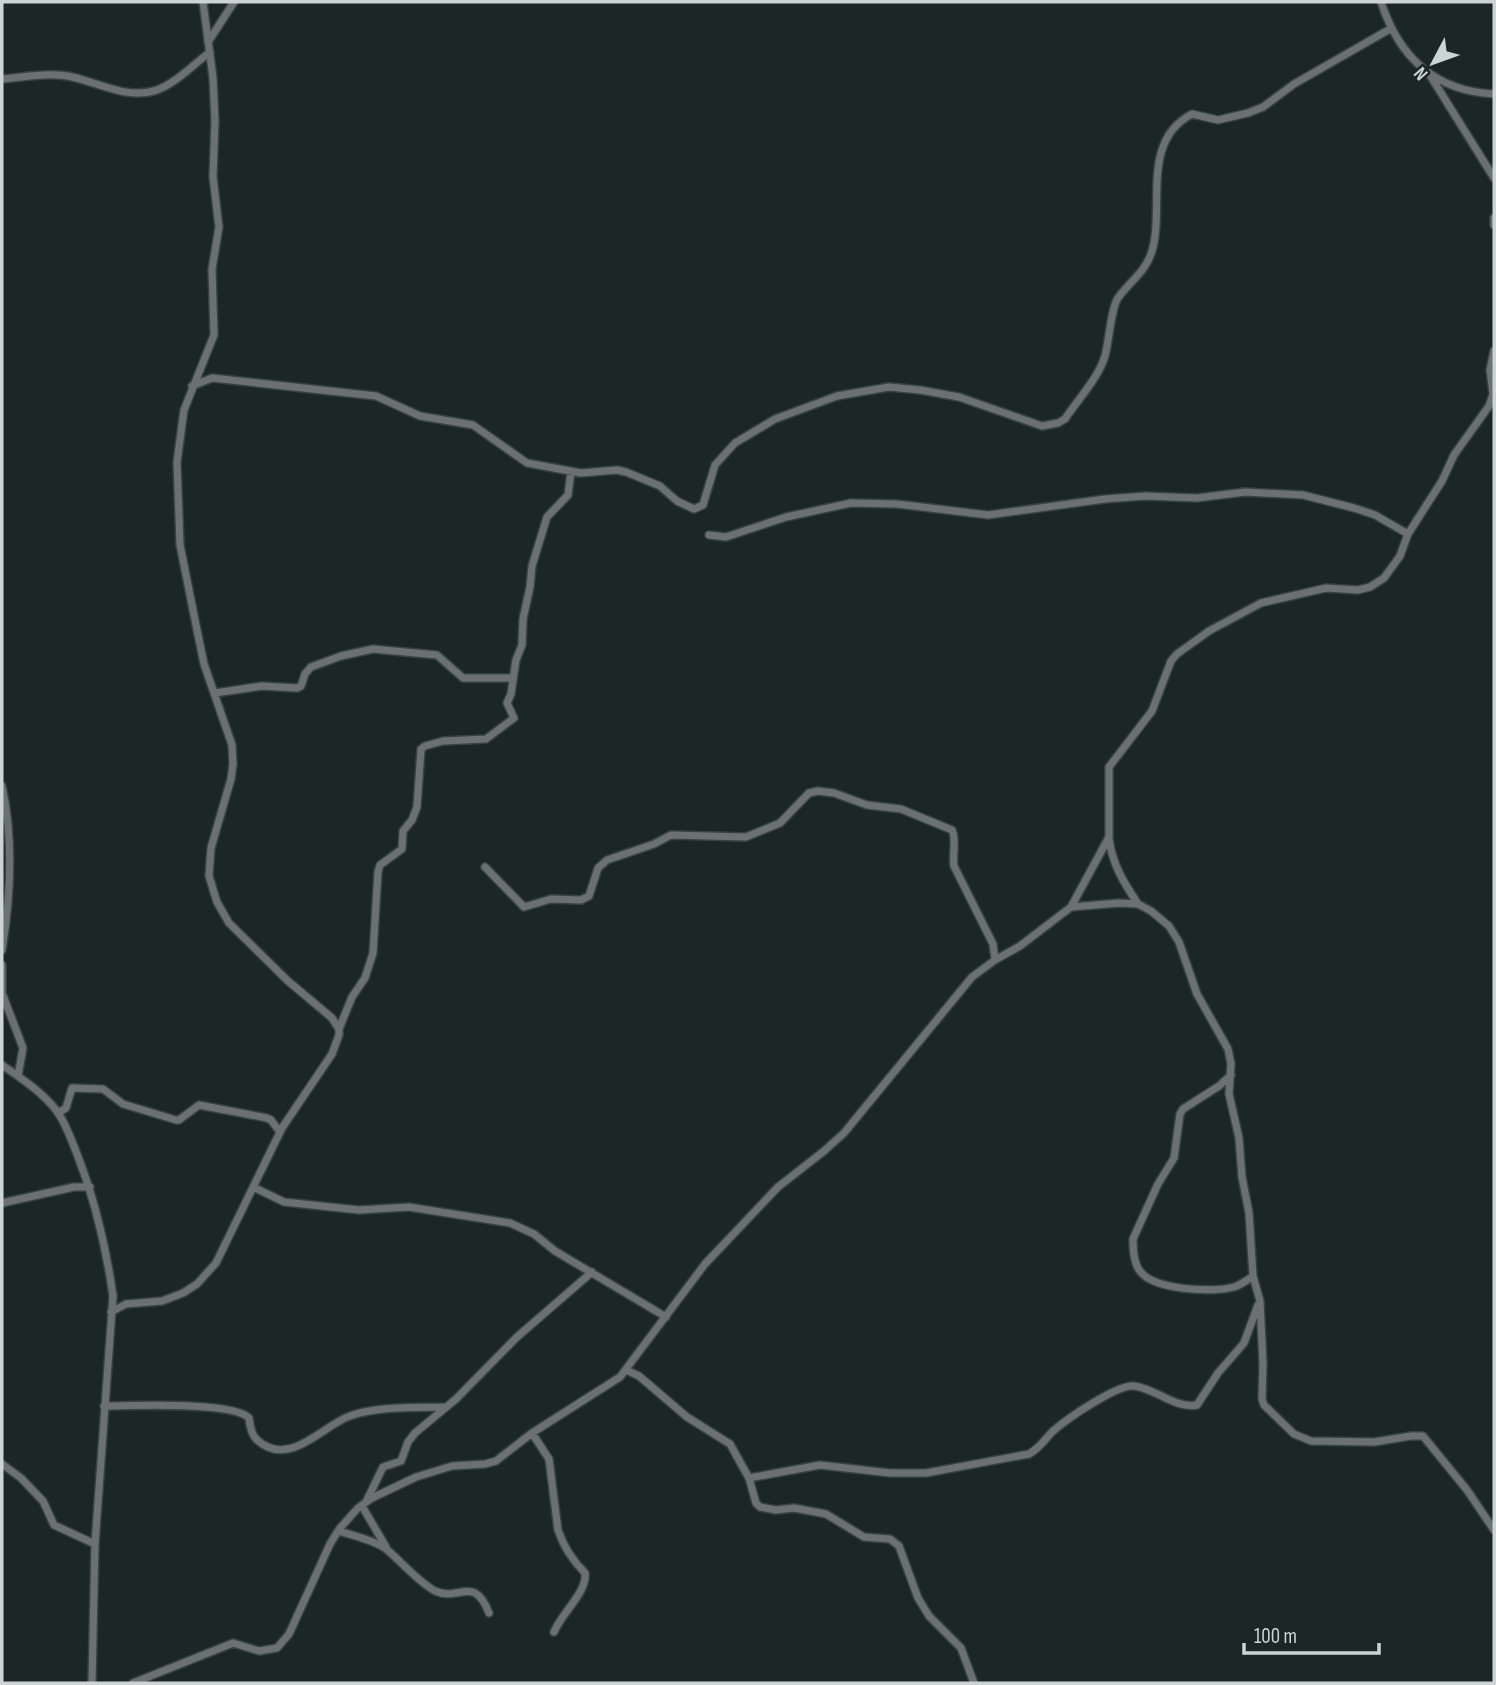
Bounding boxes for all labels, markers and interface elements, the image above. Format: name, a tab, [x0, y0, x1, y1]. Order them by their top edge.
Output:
north arrow	[1398, 28, 1468, 98]
text: N	[1409, 62, 1433, 85]
scale bar	[1244, 1612, 1379, 1656]
text: 100 m	[1254, 1624, 1297, 1649]

